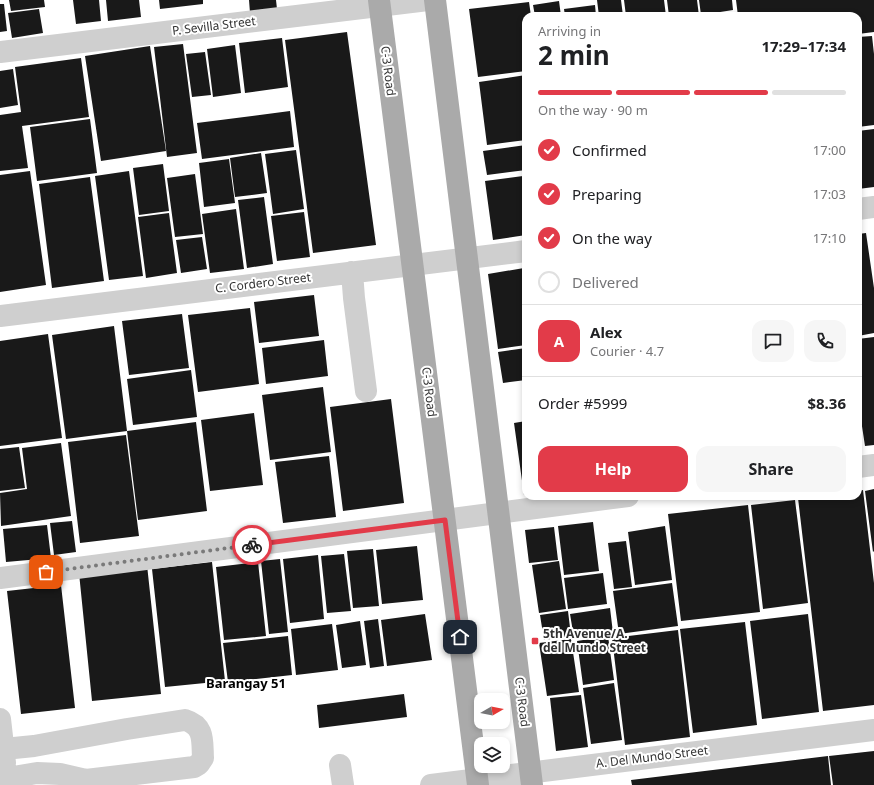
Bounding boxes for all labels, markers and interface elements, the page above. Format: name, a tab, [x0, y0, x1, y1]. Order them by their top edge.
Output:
street label: P. Sevilla Street	[171, 12, 257, 39]
text: Arriving in	[538, 22, 601, 40]
text: 17:29–17:34	[761, 36, 846, 56]
text: 2 min	[538, 37, 610, 73]
street label: C-3 Road	[377, 45, 400, 97]
text: On the way · 90 m	[538, 101, 648, 119]
icon: check	[538, 139, 560, 161]
text: Confirmed	[572, 140, 647, 160]
text: 17:00	[813, 141, 846, 159]
icon: check	[538, 183, 560, 205]
text: Preparing	[572, 184, 642, 204]
text: 17:03	[813, 185, 846, 203]
icon: check	[538, 227, 560, 249]
text: On the way	[572, 228, 652, 248]
text: 17:10	[813, 229, 846, 247]
street label: C. Cordero Street	[214, 268, 312, 297]
text: Delivered	[572, 272, 639, 292]
button: chat	[752, 320, 794, 362]
button: phone	[804, 320, 846, 362]
text: Alex	[590, 322, 622, 342]
text: A	[554, 331, 564, 351]
text: Courier · 4.7	[590, 342, 664, 360]
street label: C-3 Road	[418, 366, 441, 418]
text: Order #5999	[538, 393, 627, 413]
text: $8.36	[807, 393, 846, 413]
button: Help	[538, 446, 688, 492]
button: Share	[696, 446, 846, 492]
courier	[232, 525, 272, 565]
icon: bike	[241, 534, 263, 556]
pin	[29, 555, 63, 589]
icon: bag	[35, 561, 57, 583]
pin	[443, 620, 477, 654]
place label: 5th Avenue/A. del Mundo Street	[543, 625, 646, 656]
icon: home	[449, 626, 471, 648]
marker: 5th Avenue/A. del Mundo Street	[530, 636, 540, 646]
district label: Barangay 51	[206, 674, 286, 692]
street label: C-3 Road	[511, 676, 534, 728]
north arrow	[474, 693, 510, 729]
map controls	[474, 693, 510, 773]
button: layers	[474, 737, 510, 773]
street label: A. Del Mundo Street	[595, 741, 710, 772]

